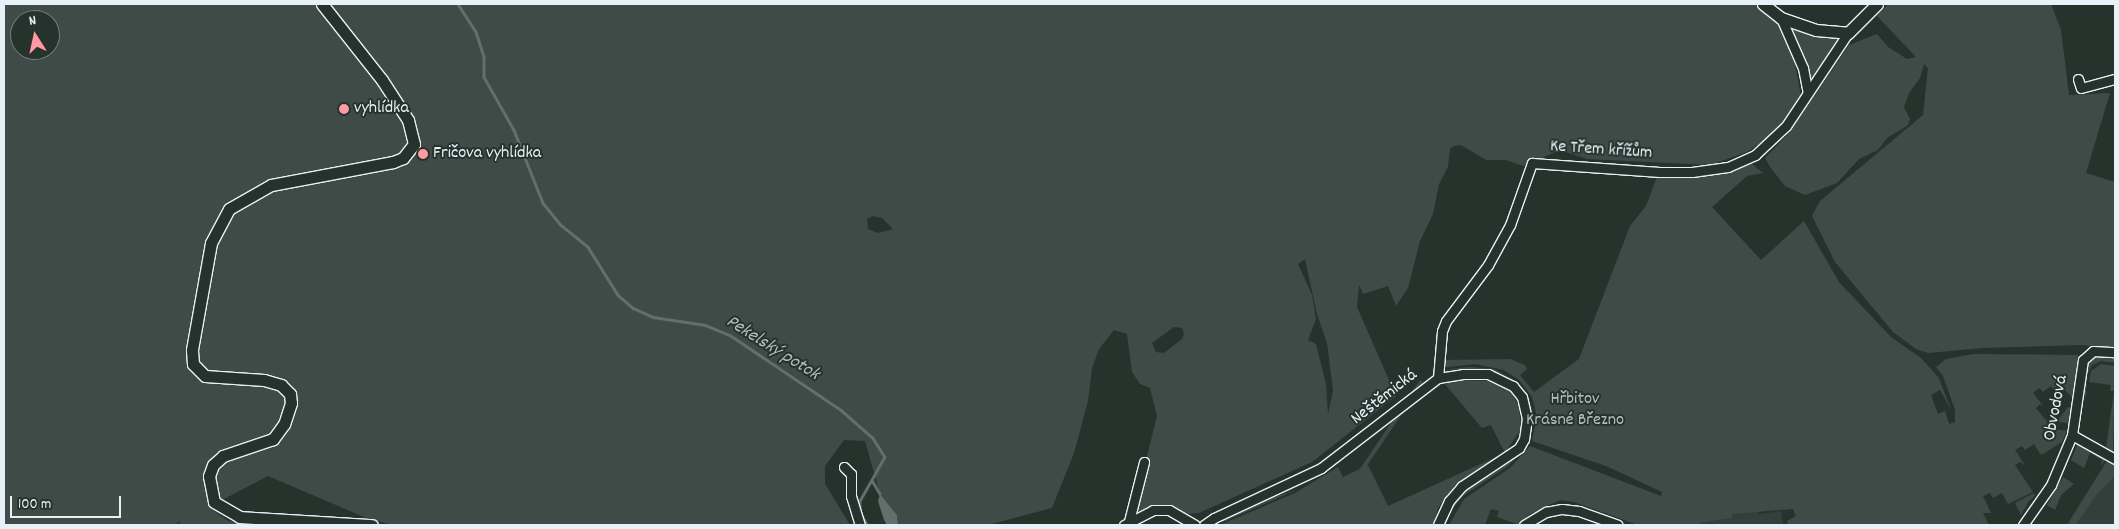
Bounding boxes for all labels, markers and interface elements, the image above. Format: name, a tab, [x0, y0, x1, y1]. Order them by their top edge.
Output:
north arrow	[10, 10, 60, 60]
text: N	[27, 11, 38, 32]
place label: vyhlídka	[354, 98, 409, 120]
marker: vyhlídka	[338, 103, 350, 115]
street label: Ke Třem křížům	[1549, 137, 1653, 165]
place label: Fričova vyhlídka	[433, 143, 541, 165]
marker: Fričova vyhlídka	[417, 148, 429, 160]
water label: Pekelský potok	[721, 311, 823, 387]
street label: Neštěmická	[1348, 365, 1422, 431]
street label: Obvodová	[2040, 373, 2074, 443]
park label: Hřbitov Krásné Březno	[1526, 390, 1624, 432]
scale bar	[12, 486, 124, 518]
text: 100 m	[18, 494, 51, 516]

